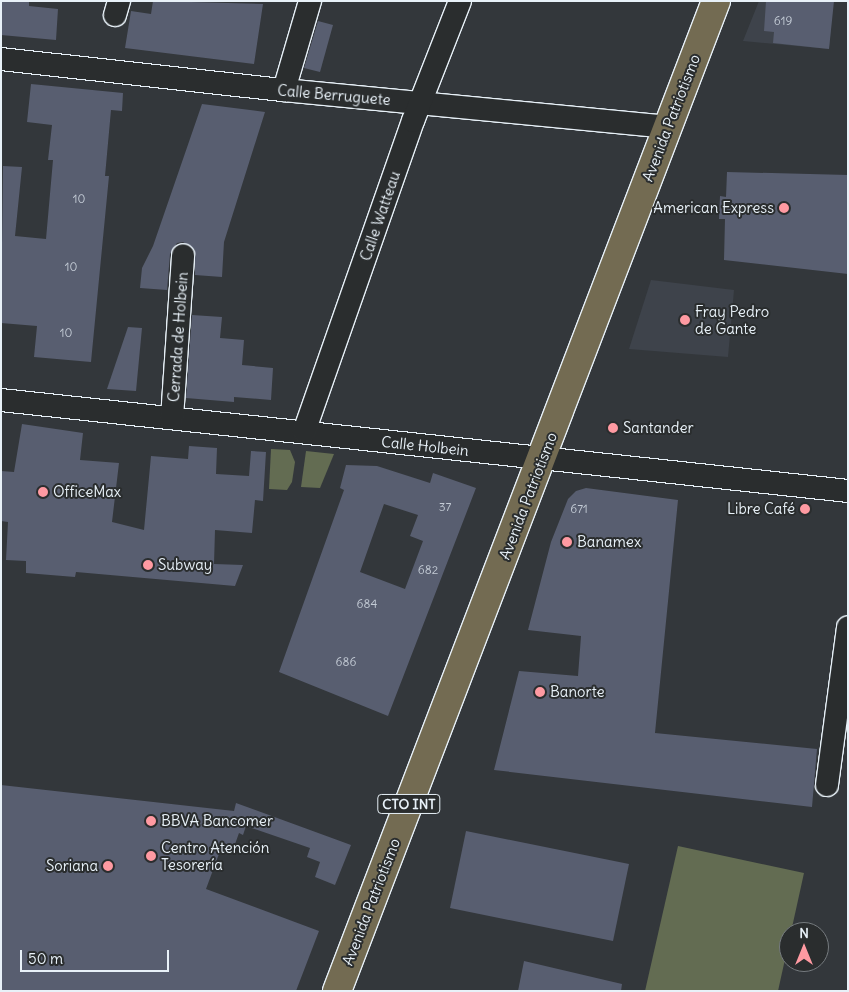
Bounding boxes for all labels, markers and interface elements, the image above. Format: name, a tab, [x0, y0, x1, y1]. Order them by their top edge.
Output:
house number: 619	[774, 14, 792, 28]
street label: Avenida Patriotismo	[638, 52, 704, 184]
street label: Calle Berruguete	[277, 81, 391, 109]
street label: Calle Watteau	[356, 169, 404, 263]
house number: 10	[73, 192, 85, 206]
place label: American Express	[653, 199, 774, 217]
marker: American Express	[778, 202, 790, 214]
house number: 10	[65, 260, 77, 274]
street label: Cerrada de Holbein	[164, 271, 192, 403]
place label: Fray Pedro de Gante	[695, 302, 769, 337]
marker: Fray Pedro de Gante	[679, 314, 691, 326]
house number: 10	[60, 326, 72, 340]
place label: Santander	[623, 419, 694, 437]
marker: Santander	[607, 422, 619, 434]
street label: Avenida Patriotismo	[495, 430, 561, 562]
street label: Calle Holbein	[380, 432, 470, 460]
place label: OfficeMax	[53, 483, 121, 501]
marker: OfficeMax	[37, 486, 49, 498]
house number: 37	[439, 500, 451, 514]
place label: Libre Café	[727, 500, 795, 518]
house number: 671	[570, 502, 588, 516]
marker: Libre Café	[799, 503, 811, 515]
place label: Banamex	[577, 533, 641, 551]
marker: Banamex	[561, 536, 573, 548]
place label: Subway	[158, 556, 212, 574]
marker: Subway	[142, 559, 154, 571]
house number: 682	[418, 563, 438, 577]
house number: 684	[357, 597, 377, 611]
house number: 686	[336, 655, 356, 669]
place label: Banorte	[550, 683, 605, 701]
marker: Banorte	[534, 686, 546, 698]
road number: CTO INT	[376, 792, 442, 816]
place label: BBVA Bancomer	[161, 812, 273, 830]
marker: BBVA Bancomer	[145, 815, 157, 827]
street label: Avenida Patriotismo	[338, 836, 404, 968]
place label: Centro Atención Tesorería	[161, 838, 269, 873]
marker: Centro Atención Tesorería	[145, 850, 157, 862]
place label: Soriana	[46, 857, 98, 875]
marker: Soriana	[102, 860, 114, 872]
north arrow	[779, 922, 829, 972]
text: N	[799, 924, 809, 942]
scale bar	[22, 940, 171, 972]
text: 50 m	[28, 949, 63, 968]

